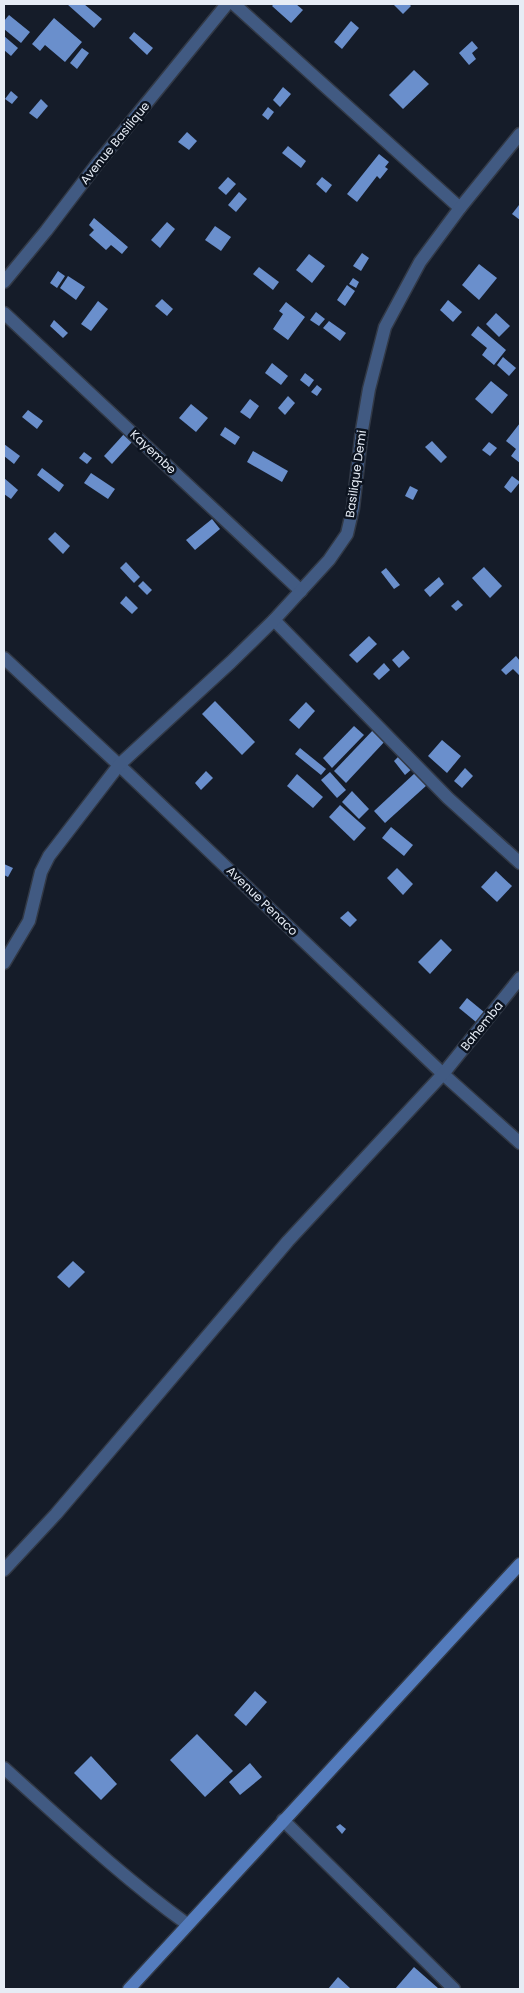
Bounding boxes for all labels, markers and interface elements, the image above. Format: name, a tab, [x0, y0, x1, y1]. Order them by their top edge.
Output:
street label: Avenue Basilique	[76, 98, 153, 188]
street label: Kayembe	[127, 426, 180, 477]
street label: Basilique Demi	[341, 429, 370, 519]
street label: Avenue Penaco	[223, 862, 302, 939]
street label: Bahemba	[456, 997, 507, 1054]

